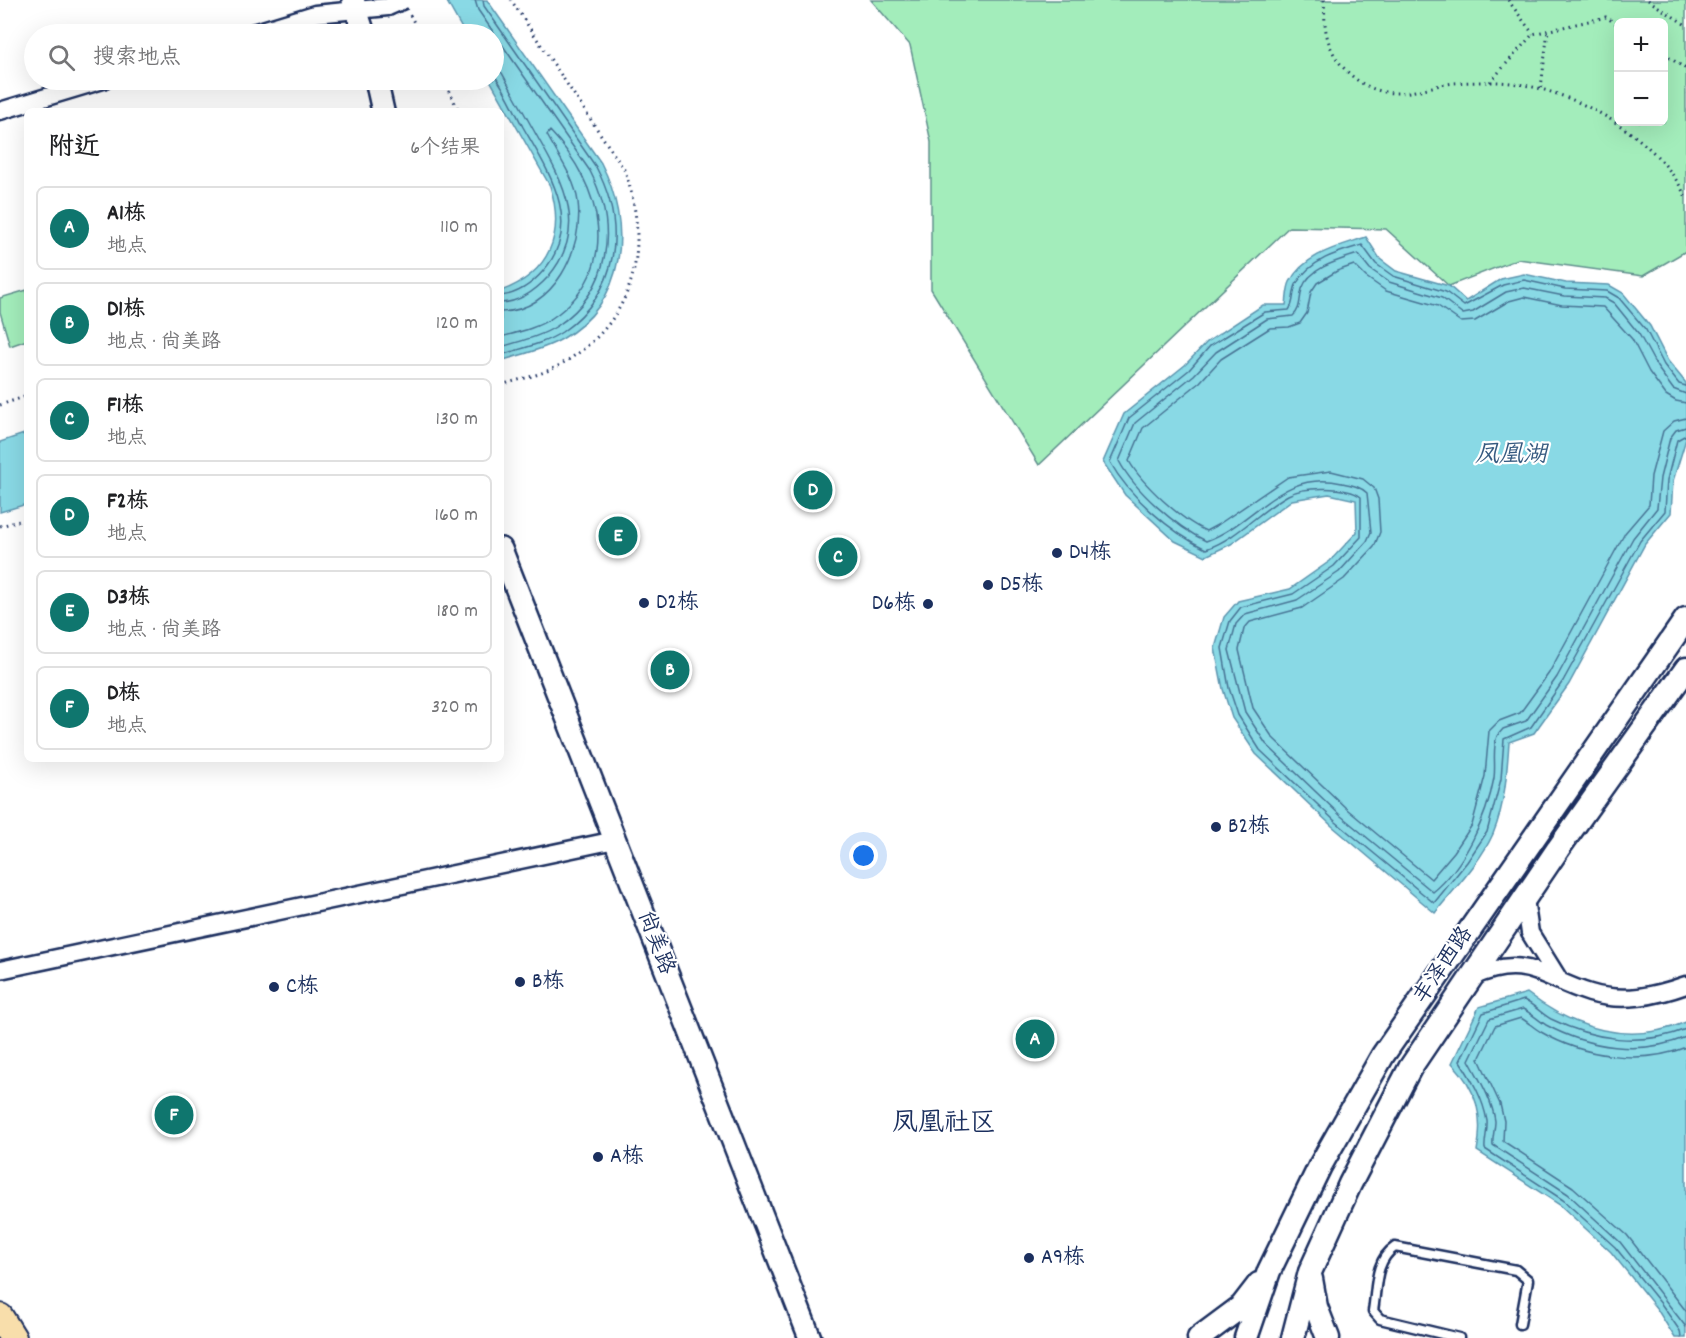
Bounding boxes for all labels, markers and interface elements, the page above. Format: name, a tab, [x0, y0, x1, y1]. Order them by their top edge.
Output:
map controls	[1614, 18, 1668, 126]
button: +	[1614, 18, 1668, 72]
search box	[24, 24, 504, 90]
icon: search	[45, 41, 78, 74]
text: 搜索地点	[93, 43, 181, 74]
button: −	[1614, 72, 1668, 126]
text: 附近	[48, 130, 100, 167]
text: 6个结果	[410, 135, 480, 163]
text: A1栋	[107, 199, 146, 230]
text: A	[64, 214, 75, 242]
text: 110 m	[440, 214, 478, 242]
text: 地点	[107, 233, 147, 261]
text: D1栋	[107, 295, 145, 326]
text: B	[65, 310, 74, 338]
text: 120 m	[436, 310, 478, 338]
text: 地点 · 尚美路	[107, 329, 221, 357]
text: F1栋	[107, 391, 144, 422]
text: C	[65, 406, 74, 434]
text: 130 m	[436, 406, 478, 434]
text: 地点	[107, 425, 147, 453]
water label: 凤凰湖	[1475, 439, 1550, 473]
pin: D	[794, 468, 832, 512]
text: F2栋	[107, 487, 148, 518]
text: D	[64, 502, 75, 530]
text: 160 m	[435, 502, 478, 530]
pin: E	[598, 514, 638, 558]
text: 地点	[107, 521, 147, 549]
pin: C	[818, 534, 858, 580]
place label: D4栋	[1069, 538, 1111, 569]
marker: D4栋	[1050, 546, 1064, 560]
place label: D5栋	[1000, 570, 1044, 601]
marker: D5栋	[981, 578, 995, 592]
text: D3栋	[107, 583, 150, 614]
place label: D2栋	[656, 588, 699, 619]
place label: D6栋	[872, 589, 916, 620]
marker: D2栋	[637, 596, 651, 610]
marker: D6栋	[921, 597, 935, 611]
text: E	[65, 598, 74, 626]
text: 180 m	[436, 598, 478, 626]
text: 地点 · 尚美路	[107, 617, 221, 645]
pin: B	[650, 648, 690, 692]
text: D栋	[107, 679, 140, 710]
text: F	[65, 694, 74, 722]
text: 320 m	[431, 694, 478, 722]
text: 地点	[107, 713, 147, 741]
place label: B2栋	[1228, 812, 1270, 843]
marker: B2栋	[1209, 820, 1223, 834]
your location	[849, 841, 878, 870]
street label: 尚美路	[629, 907, 681, 979]
street label: 丰泽西路	[1407, 921, 1481, 1011]
place label: B栋	[532, 967, 564, 998]
place label: C栋	[286, 972, 319, 1003]
marker: B栋	[513, 975, 527, 989]
marker: C栋	[267, 980, 281, 994]
pin: A	[1016, 1016, 1054, 1062]
pin: F	[154, 1092, 194, 1138]
district label: 凤凰社区	[892, 1106, 996, 1143]
place label: A栋	[610, 1142, 644, 1173]
marker: A栋	[591, 1150, 605, 1164]
place label: A9栋	[1041, 1243, 1085, 1274]
marker: A9栋	[1022, 1251, 1036, 1265]

